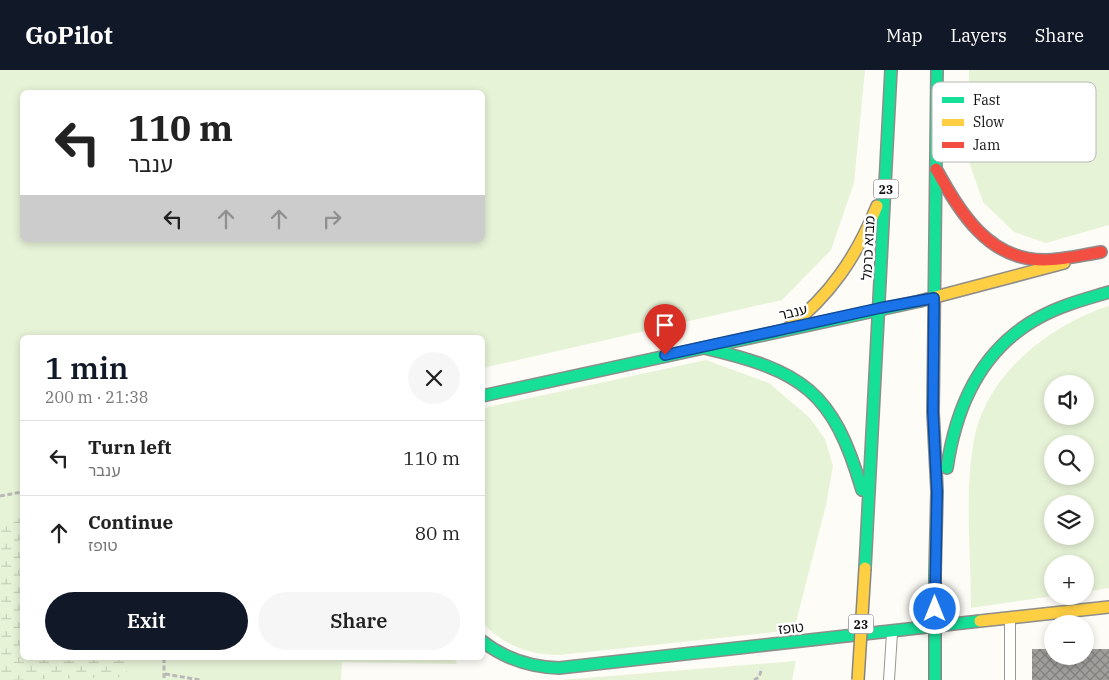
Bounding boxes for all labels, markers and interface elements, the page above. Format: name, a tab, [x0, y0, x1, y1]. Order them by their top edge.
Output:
text: GoPilot	[25, 19, 113, 51]
text: Map	[886, 24, 923, 47]
text: Layers	[951, 24, 1007, 47]
text: Share	[1035, 24, 1084, 47]
legend	[932, 82, 1096, 162]
text: Fast	[973, 91, 1001, 109]
text: 110 m	[128, 105, 233, 151]
icon: left	[45, 110, 110, 175]
text: Slow	[973, 113, 1004, 131]
text: Jam	[973, 136, 1000, 154]
text: ענבר	[128, 149, 173, 178]
road number: 23	[874, 180, 898, 198]
icon: left	[159, 205, 187, 233]
icon: ahead	[212, 205, 240, 233]
icon: ahead	[265, 205, 293, 233]
icon: right	[318, 205, 346, 233]
street label: מבוא כרמל	[857, 215, 879, 281]
street label: ענבר	[777, 300, 809, 324]
pin	[644, 304, 686, 355]
icon: arrive	[651, 311, 679, 339]
text: 1 min	[45, 348, 128, 387]
button: close	[408, 352, 460, 404]
map controls	[1044, 375, 1094, 665]
button: sound	[1044, 375, 1094, 425]
text: 200 m · 21:38	[45, 387, 148, 407]
text: Turn left	[88, 435, 171, 459]
button: search	[1044, 435, 1094, 485]
icon: left	[45, 444, 73, 472]
text: 110 m	[403, 446, 460, 470]
text: ענבר	[88, 460, 121, 480]
button: layers	[1044, 495, 1094, 545]
text: Continue	[88, 510, 173, 534]
icon: ahead	[45, 519, 73, 547]
text: 80 m	[415, 521, 460, 545]
text: טופז	[88, 535, 118, 555]
button: +	[1044, 555, 1094, 605]
position arrow	[908, 582, 960, 634]
button: Exit	[45, 592, 248, 650]
button: Share	[258, 592, 460, 650]
road number: 23	[848, 614, 874, 634]
button: −	[1044, 615, 1094, 665]
street label: טופז	[777, 618, 805, 638]

